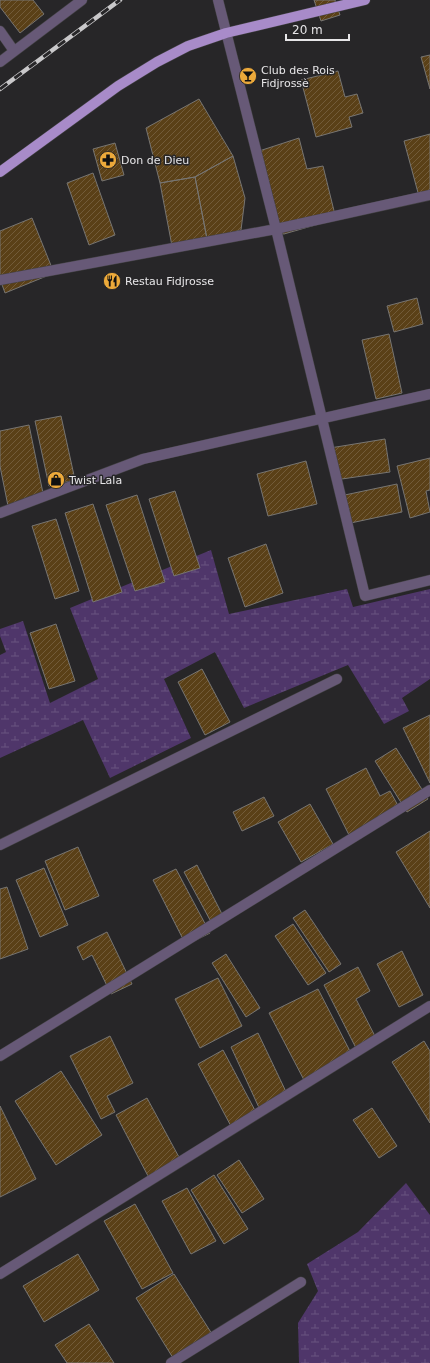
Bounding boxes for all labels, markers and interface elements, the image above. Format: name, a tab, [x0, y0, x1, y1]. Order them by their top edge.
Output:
scale bar	[286, 16, 349, 42]
text: 20 m	[292, 23, 323, 37]
place label: Club des Rois Fidjrossè	[261, 64, 335, 90]
bar icon: Club des Rois Fidjrossè	[238, 66, 258, 86]
pharmacy icon: Don de Dieu	[98, 150, 118, 170]
place label: Don de Dieu	[121, 154, 189, 167]
restaurant icon: Restau Fidjrosse	[102, 271, 122, 291]
place label: Restau Fidjrosse	[125, 275, 214, 288]
shop icon: Twist Lala	[46, 470, 66, 490]
place label: Twist Lala	[68, 474, 122, 487]

